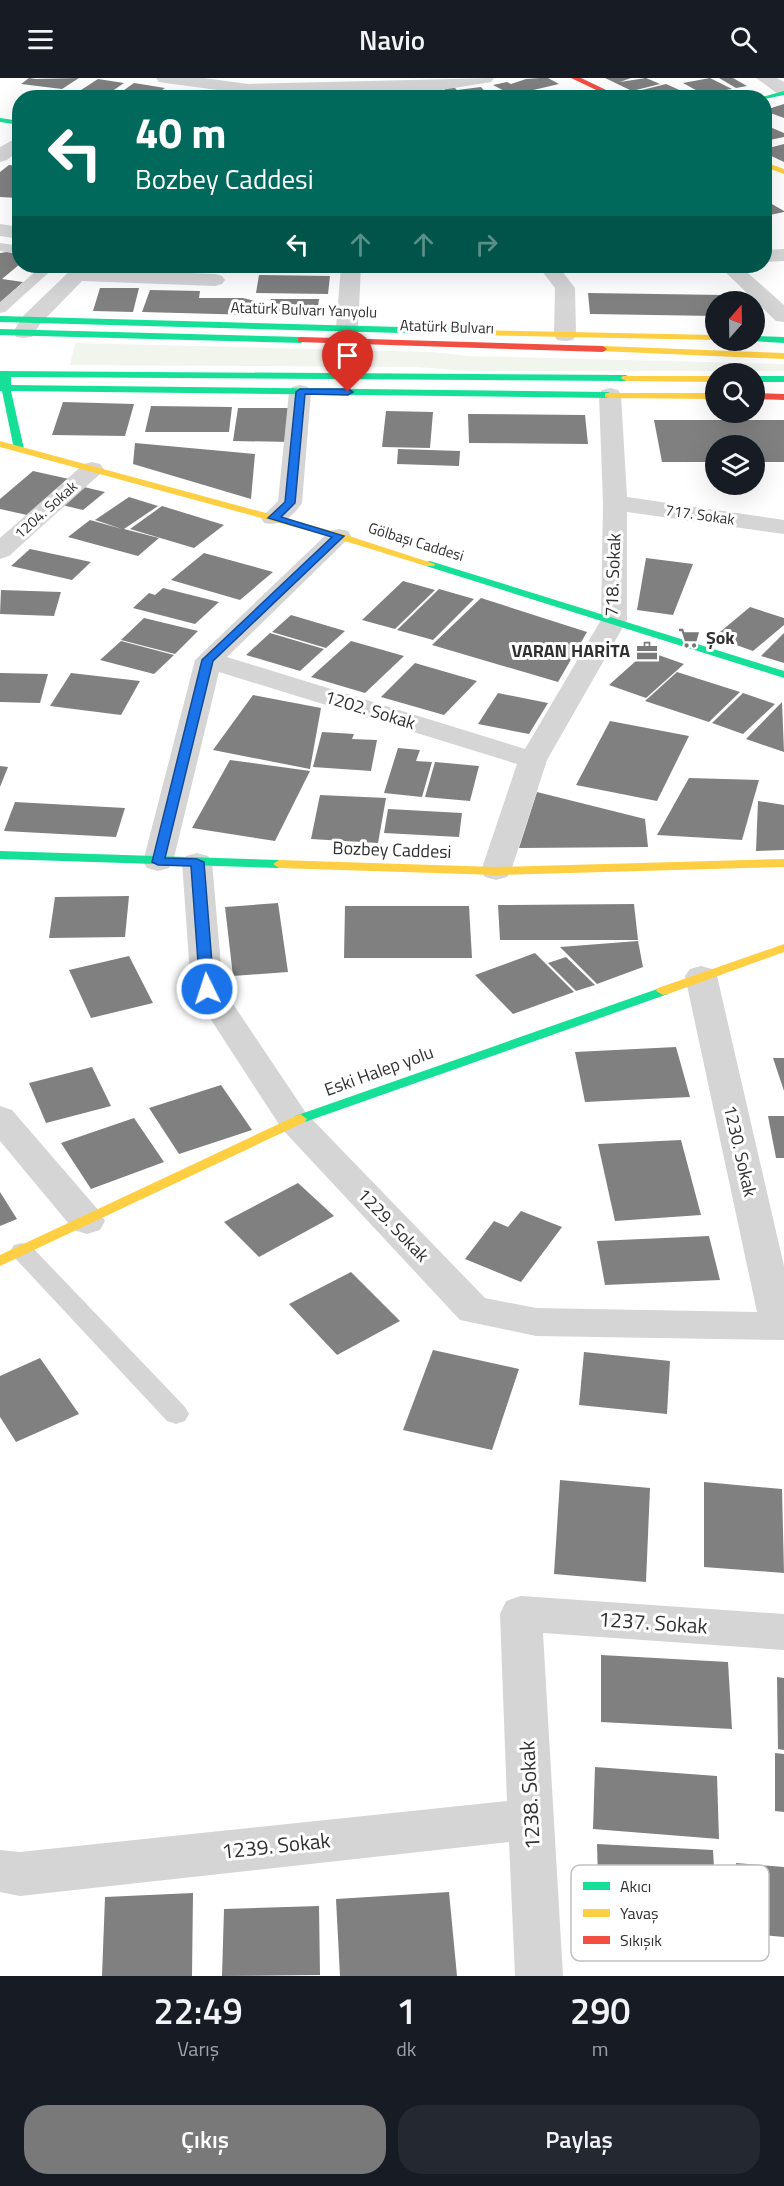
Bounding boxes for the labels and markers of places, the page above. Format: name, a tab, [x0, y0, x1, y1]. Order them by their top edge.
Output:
pin	[322, 330, 373, 392]
place label: Şok	[706, 624, 735, 651]
supermarket icon: Şok	[677, 626, 701, 650]
place label: VARAN HARİTA	[512, 637, 630, 664]
office icon: VARAN HARİTA	[635, 639, 659, 663]

